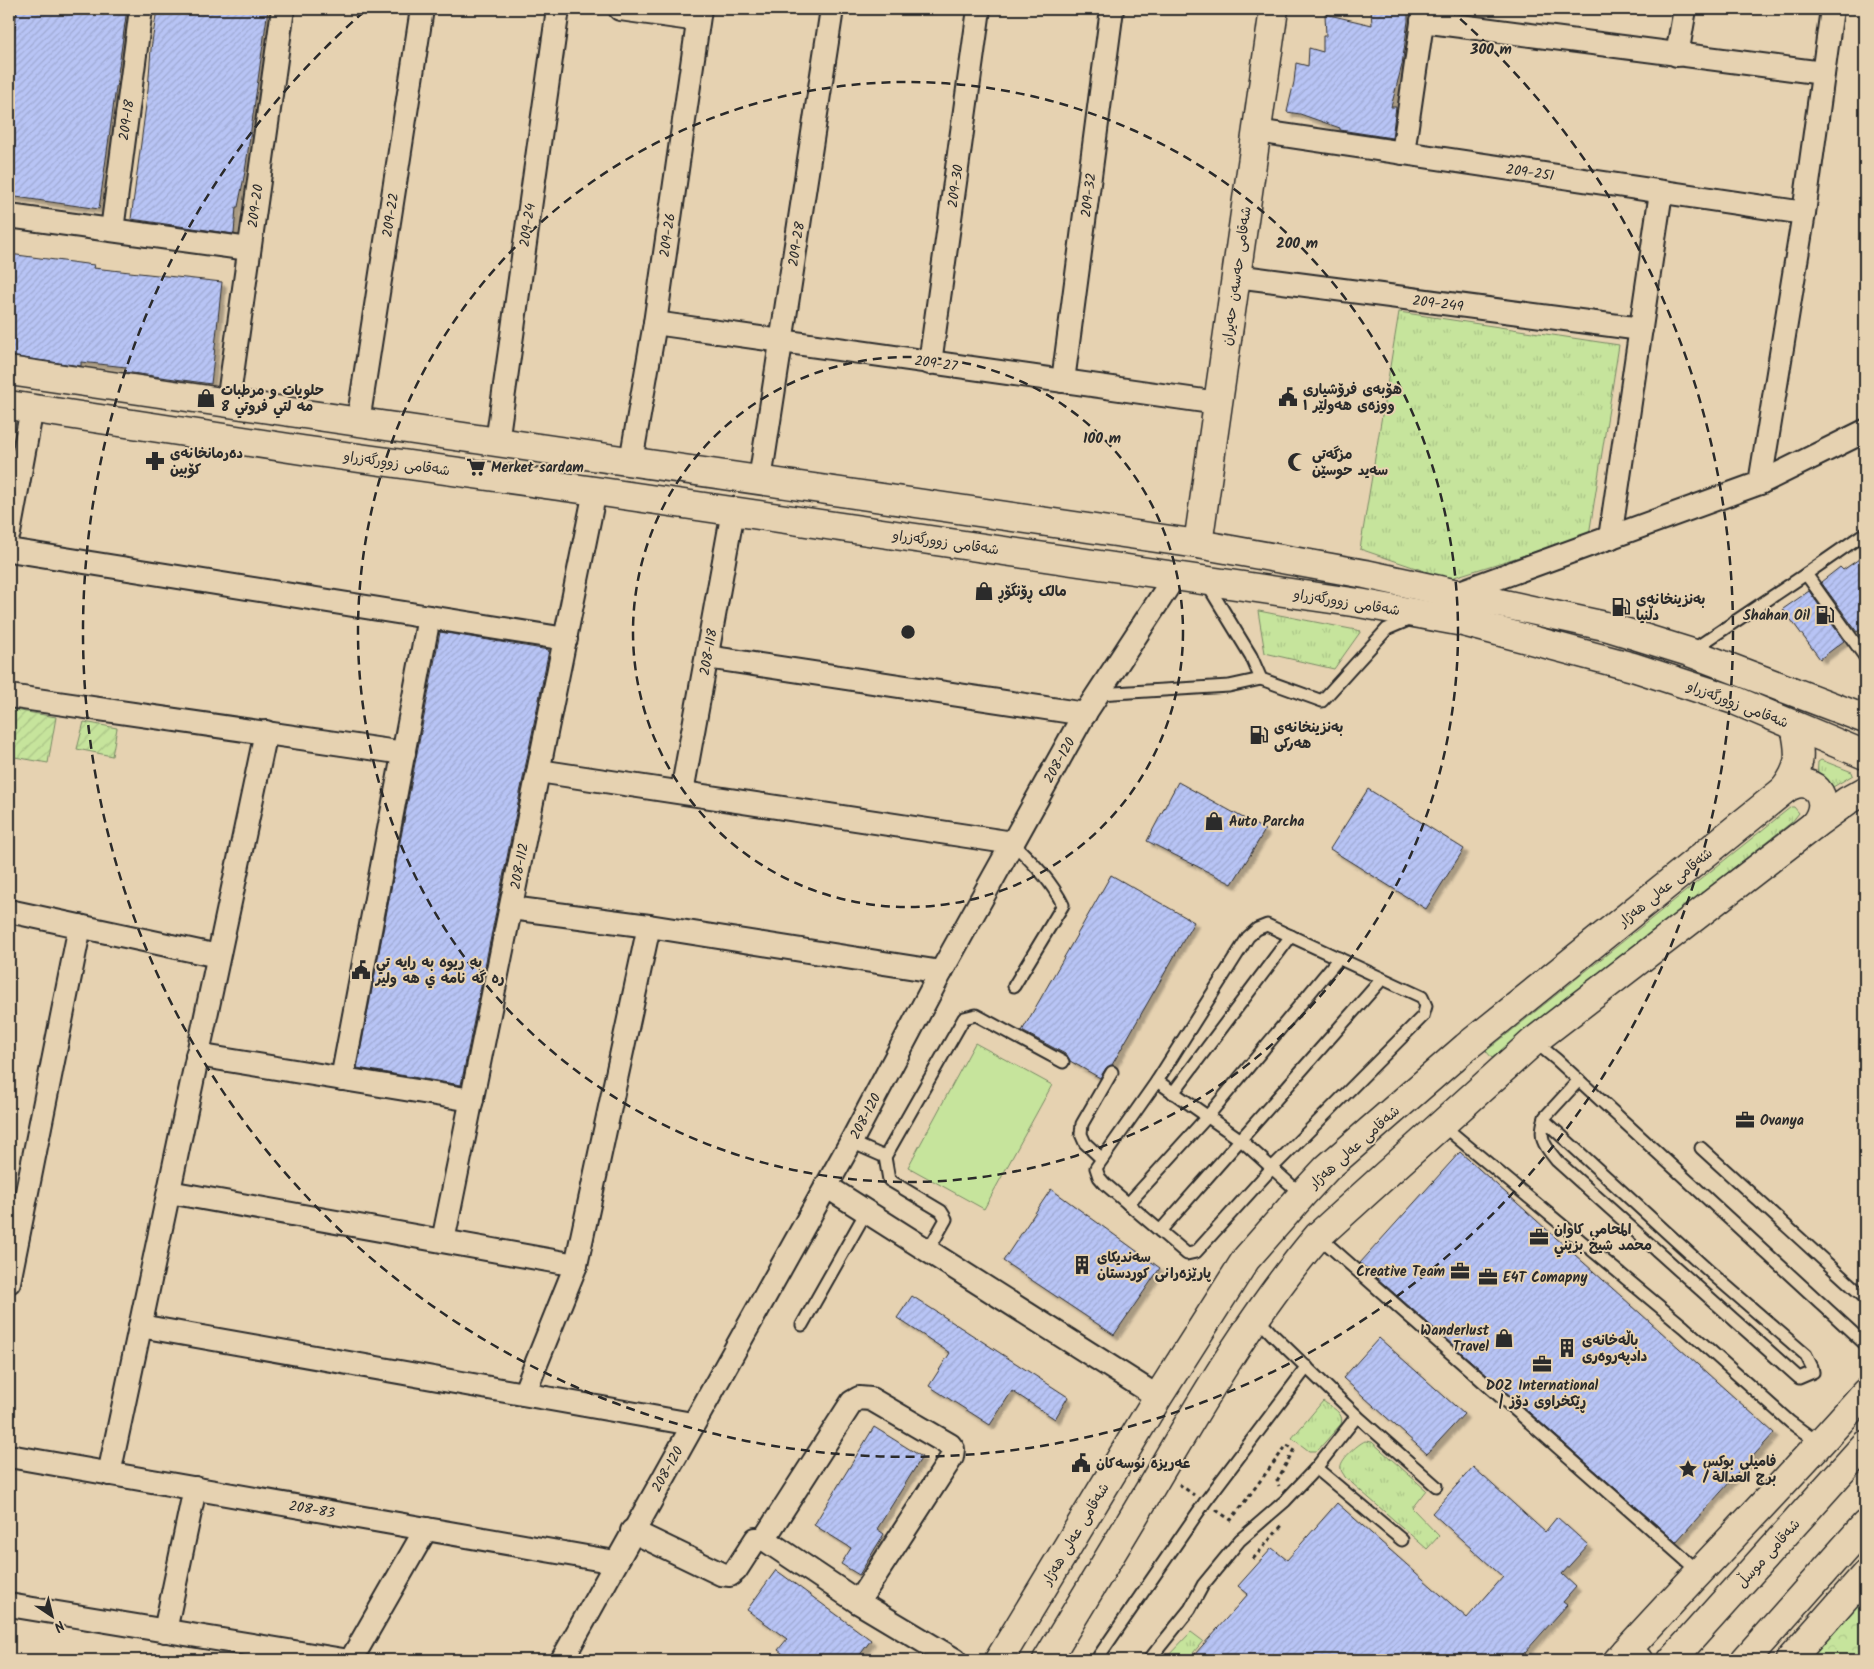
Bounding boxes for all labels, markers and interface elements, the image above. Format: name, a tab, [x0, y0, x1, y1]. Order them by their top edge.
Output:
text: 300 m	[1469, 38, 1512, 62]
street label: 209-18	[113, 98, 141, 142]
street label: 209-251	[1504, 159, 1555, 187]
street label: 209-30	[942, 163, 970, 209]
street label: 209-32	[1075, 172, 1103, 219]
street label: 209-20	[242, 183, 270, 229]
street label: 209-22	[377, 191, 405, 239]
street label: 209-24	[514, 201, 542, 249]
street label: شەقامی حەسەن حەیران	[1216, 205, 1258, 347]
street label: 209-26	[654, 212, 682, 259]
street label: 209-28	[783, 220, 811, 268]
text: 200 m	[1276, 232, 1318, 256]
street label: 209-249	[1411, 290, 1465, 318]
street label: 209-27	[913, 350, 959, 378]
place label: هۆبەی فرۆشیاری ووزەی هەولێر ١	[1303, 379, 1402, 417]
place label: حلويات و مرطبات مه لتي فروتي 8	[221, 380, 324, 419]
public building icon: هۆبەی فرۆشیاری ووزەی هەولێر ١	[1277, 386, 1299, 408]
shop icon: حلويات و مرطبات مه لتي فروتي 8	[195, 387, 217, 409]
text: 100 m	[1083, 427, 1121, 451]
place label: دەرمانخانەی کۆبین	[170, 443, 243, 481]
place label: مزگەتی سەید حوسێن	[1312, 444, 1388, 482]
street label: شەقامی زوورگەزراو	[341, 446, 451, 482]
pharmacy icon: دەرمانخانەی کۆبین	[144, 450, 166, 472]
mosque icon: مزگەتی سەید حوسێن	[1286, 451, 1308, 473]
supermarket icon: Merket sardam	[465, 456, 487, 478]
place label: Merket sardam	[491, 457, 584, 479]
street label: شەقامی زوورگەزراو	[890, 525, 1000, 561]
shop icon: مالک ڕۆنگۆڕ	[973, 580, 995, 602]
place label: مالک ڕۆنگۆڕ	[997, 581, 1067, 603]
street label: شەقامی زوورگەزراو	[1291, 584, 1401, 622]
place label: بەنزینخانەی دڵنیا	[1636, 589, 1705, 627]
fuel station icon: بەنزینخانەی دڵنیا	[1610, 596, 1632, 618]
fuel station icon: Shahan Oil	[1814, 604, 1836, 626]
place label: Shahan Oil	[1743, 605, 1810, 627]
centre of rings	[899, 623, 917, 641]
street label: 208-118	[694, 626, 724, 677]
street label: شەقامی زوورگەزراو	[1683, 675, 1792, 734]
place label: بەنزینخانەی هەرکی	[1274, 717, 1343, 755]
fuel station icon: بەنزینخانەی هەرکی	[1248, 724, 1270, 746]
street label: 208-120	[1038, 733, 1082, 787]
shop icon: Auto Parcha	[1203, 810, 1225, 832]
place label: Auto Parcha	[1229, 811, 1304, 833]
street label: 208-112	[505, 841, 535, 891]
street label: شەقامی عەلی هەژار	[1613, 843, 1718, 934]
place label: به ريوه به رايه تي ره گه نامه ي هه ولير	[374, 952, 504, 990]
public building icon: به ريوه به رايه تي ره گه نامه ي هه ولير	[350, 959, 372, 981]
street label: 208-120	[845, 1089, 887, 1144]
street label: شەقامی عەلی هەژار	[1303, 1101, 1405, 1195]
office icon: Ovanya	[1734, 1109, 1756, 1131]
place label: Ovanya	[1760, 1110, 1804, 1132]
place label: المحامي كاوان محمد شيخ بزيني	[1554, 1219, 1652, 1258]
office icon: المحامي كاوان محمد شيخ بزيني	[1528, 1226, 1550, 1248]
place label: سەندیکای پارێزەرانی کوردستان	[1097, 1247, 1211, 1285]
building icon: سەندیکای پارێزەرانی کوردستان	[1071, 1254, 1093, 1276]
office icon: Creative Team	[1449, 1260, 1471, 1282]
place label: Creative Team	[1356, 1261, 1446, 1283]
office icon: E4T Comapny	[1477, 1266, 1499, 1288]
place label: E4T Comapny	[1503, 1267, 1588, 1289]
place label: Wanderlust Travel	[1420, 1320, 1490, 1358]
shop icon: Wanderlust Travel	[1493, 1327, 1515, 1349]
place label: باڵەخانەی دادپەروەری	[1582, 1330, 1647, 1368]
building icon: باڵەخانەی دادپەروەری	[1556, 1337, 1578, 1359]
office icon: DOZ International | ڕێکخراوی دۆز	[1531, 1353, 1553, 1375]
place label: DOZ International | ڕێکخراوی دۆز	[1486, 1375, 1599, 1413]
street label: 208-120	[646, 1442, 690, 1496]
place label: فاميلي بوكس / برج العدالة	[1702, 1451, 1776, 1489]
public building icon: عەریزە نوسەکان	[1070, 1452, 1092, 1474]
place label: عەریزە نوسەکان	[1096, 1453, 1191, 1475]
place icon: فاميلي بوكس / برج العدالة	[1677, 1458, 1699, 1480]
street label: شەقامی عەلی هەژار	[1036, 1479, 1115, 1591]
street label: 208-83	[287, 1495, 337, 1525]
street label: شەقامی موسڵ	[1732, 1514, 1806, 1593]
north arrow	[28, 1592, 78, 1642]
text: N	[49, 1614, 69, 1637]

